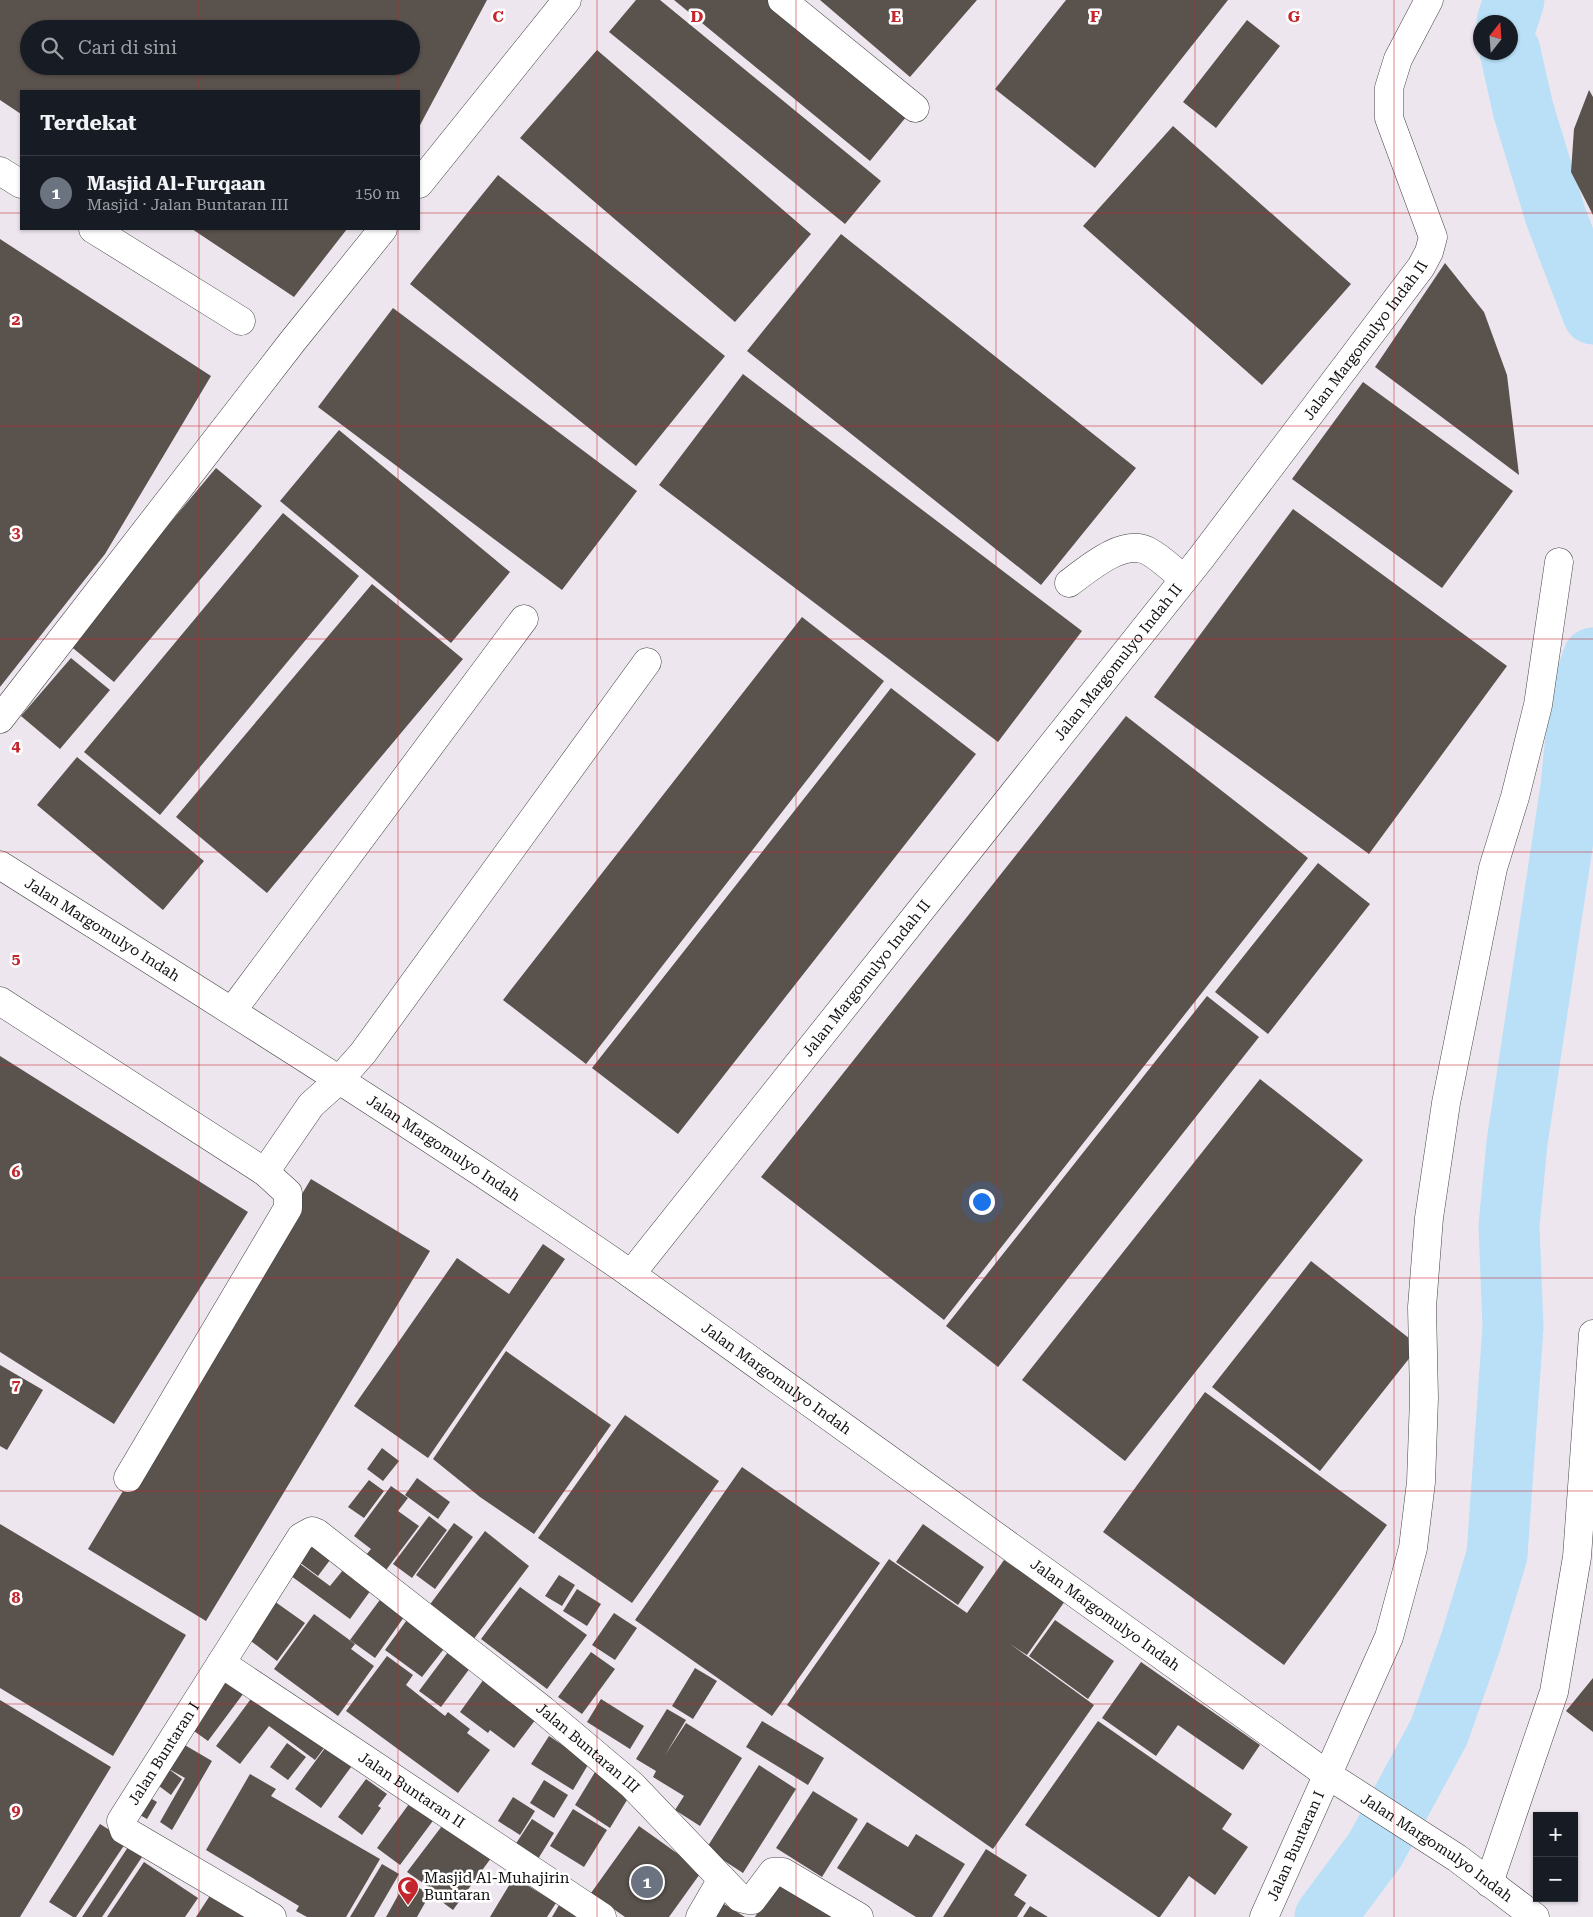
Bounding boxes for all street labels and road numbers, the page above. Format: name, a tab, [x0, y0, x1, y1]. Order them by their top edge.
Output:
street label: Jalan Margomulyo Indah II	[1300, 258, 1432, 424]
street label: Jalan Margomulyo Indah II	[1050, 580, 1186, 744]
street label: Jalan Margomulyo Indah	[21, 874, 184, 985]
street label: Jalan Margomulyo Indah II	[799, 896, 934, 1060]
street label: Jalan Margomulyo Indah	[363, 1091, 524, 1205]
street label: Jalan Margomulyo Indah	[698, 1319, 855, 1438]
street label: Jalan Margomulyo Indah	[1027, 1555, 1184, 1675]
street label: Jalan Buntaran I	[124, 1699, 203, 1808]
street label: Jalan Buntaran III	[533, 1699, 643, 1796]
street label: Jalan Buntaran II	[355, 1748, 468, 1832]
street label: Jalan Buntaran I	[1263, 1788, 1328, 1904]
street label: Jalan Margomulyo Indah	[1357, 1789, 1516, 1906]

